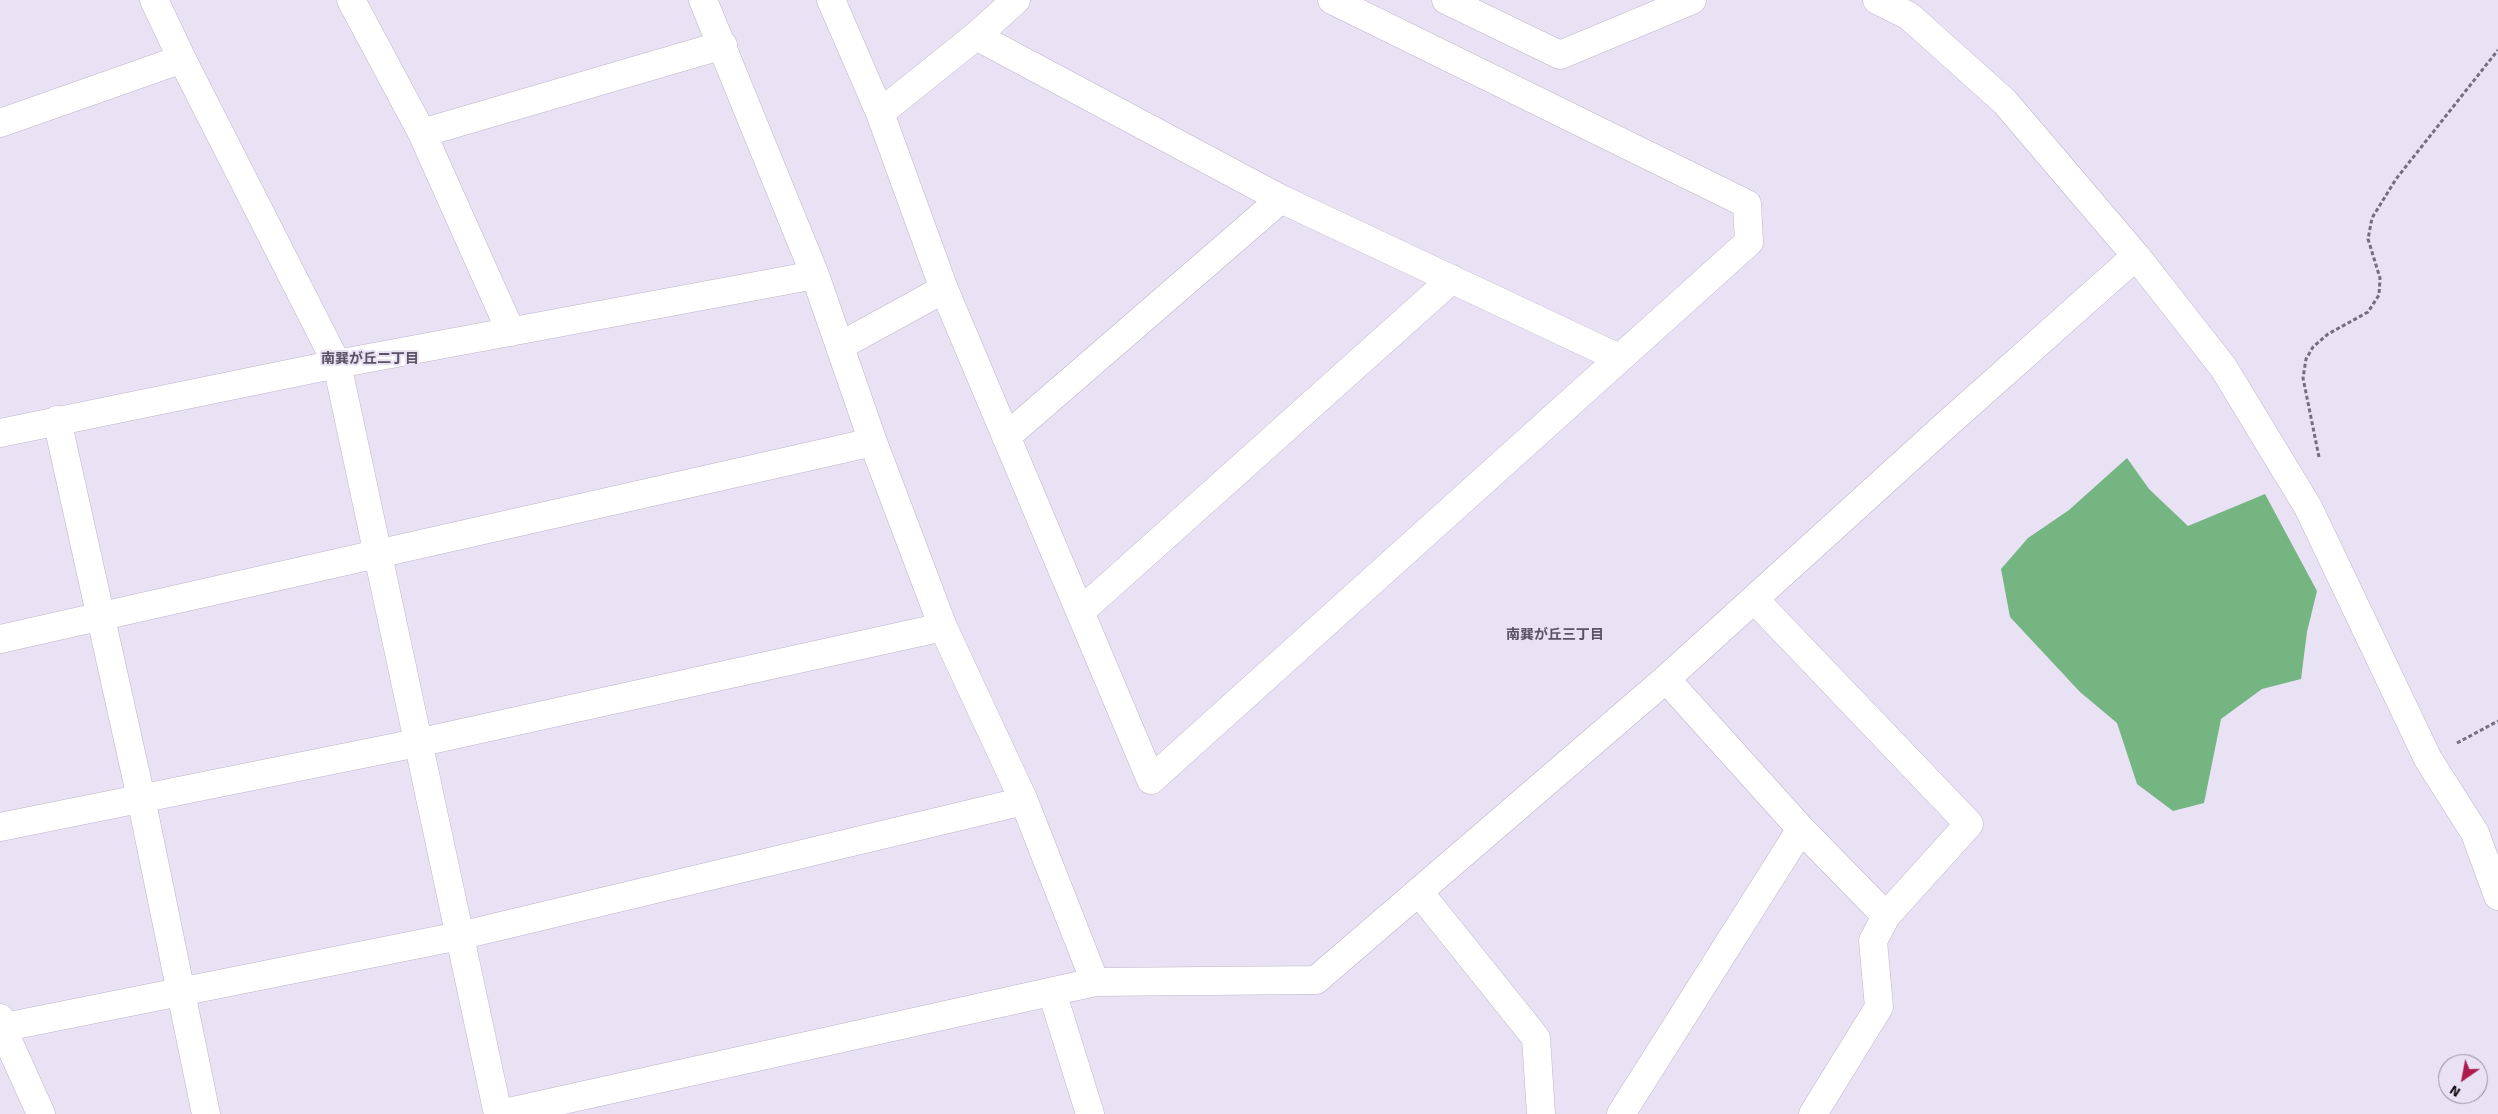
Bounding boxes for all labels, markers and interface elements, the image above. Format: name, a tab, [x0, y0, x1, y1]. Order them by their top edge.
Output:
district label: 南巽が丘二丁目	[321, 351, 419, 367]
district label: 南巽が丘三丁目	[1506, 627, 1604, 643]
north arrow	[2438, 1054, 2488, 1104]
text: N	[2446, 1081, 2464, 1101]

